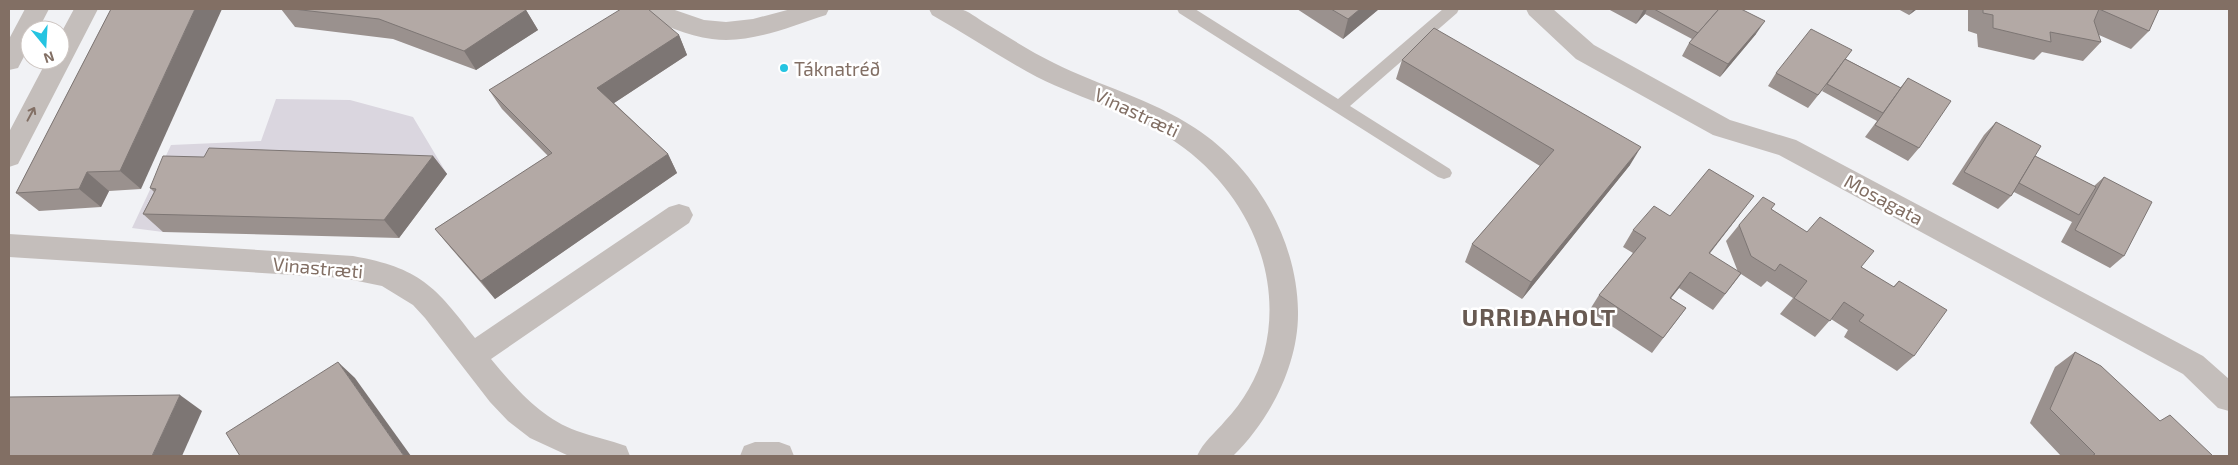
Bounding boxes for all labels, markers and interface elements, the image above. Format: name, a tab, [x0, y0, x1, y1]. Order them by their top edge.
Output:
north arrow	[20, 20, 70, 70]
text: N	[42, 48, 57, 67]
place label: Táknatréð	[794, 57, 880, 80]
marker: Táknatréð	[778, 62, 790, 74]
street label: Vinastræti	[1091, 82, 1183, 142]
one-way arrow	[26, 106, 36, 121]
street label: Mosagata	[1841, 169, 1927, 229]
street label: Vinastræti	[272, 252, 364, 282]
district label: URRIÐAHOLT	[1462, 302, 1616, 331]

